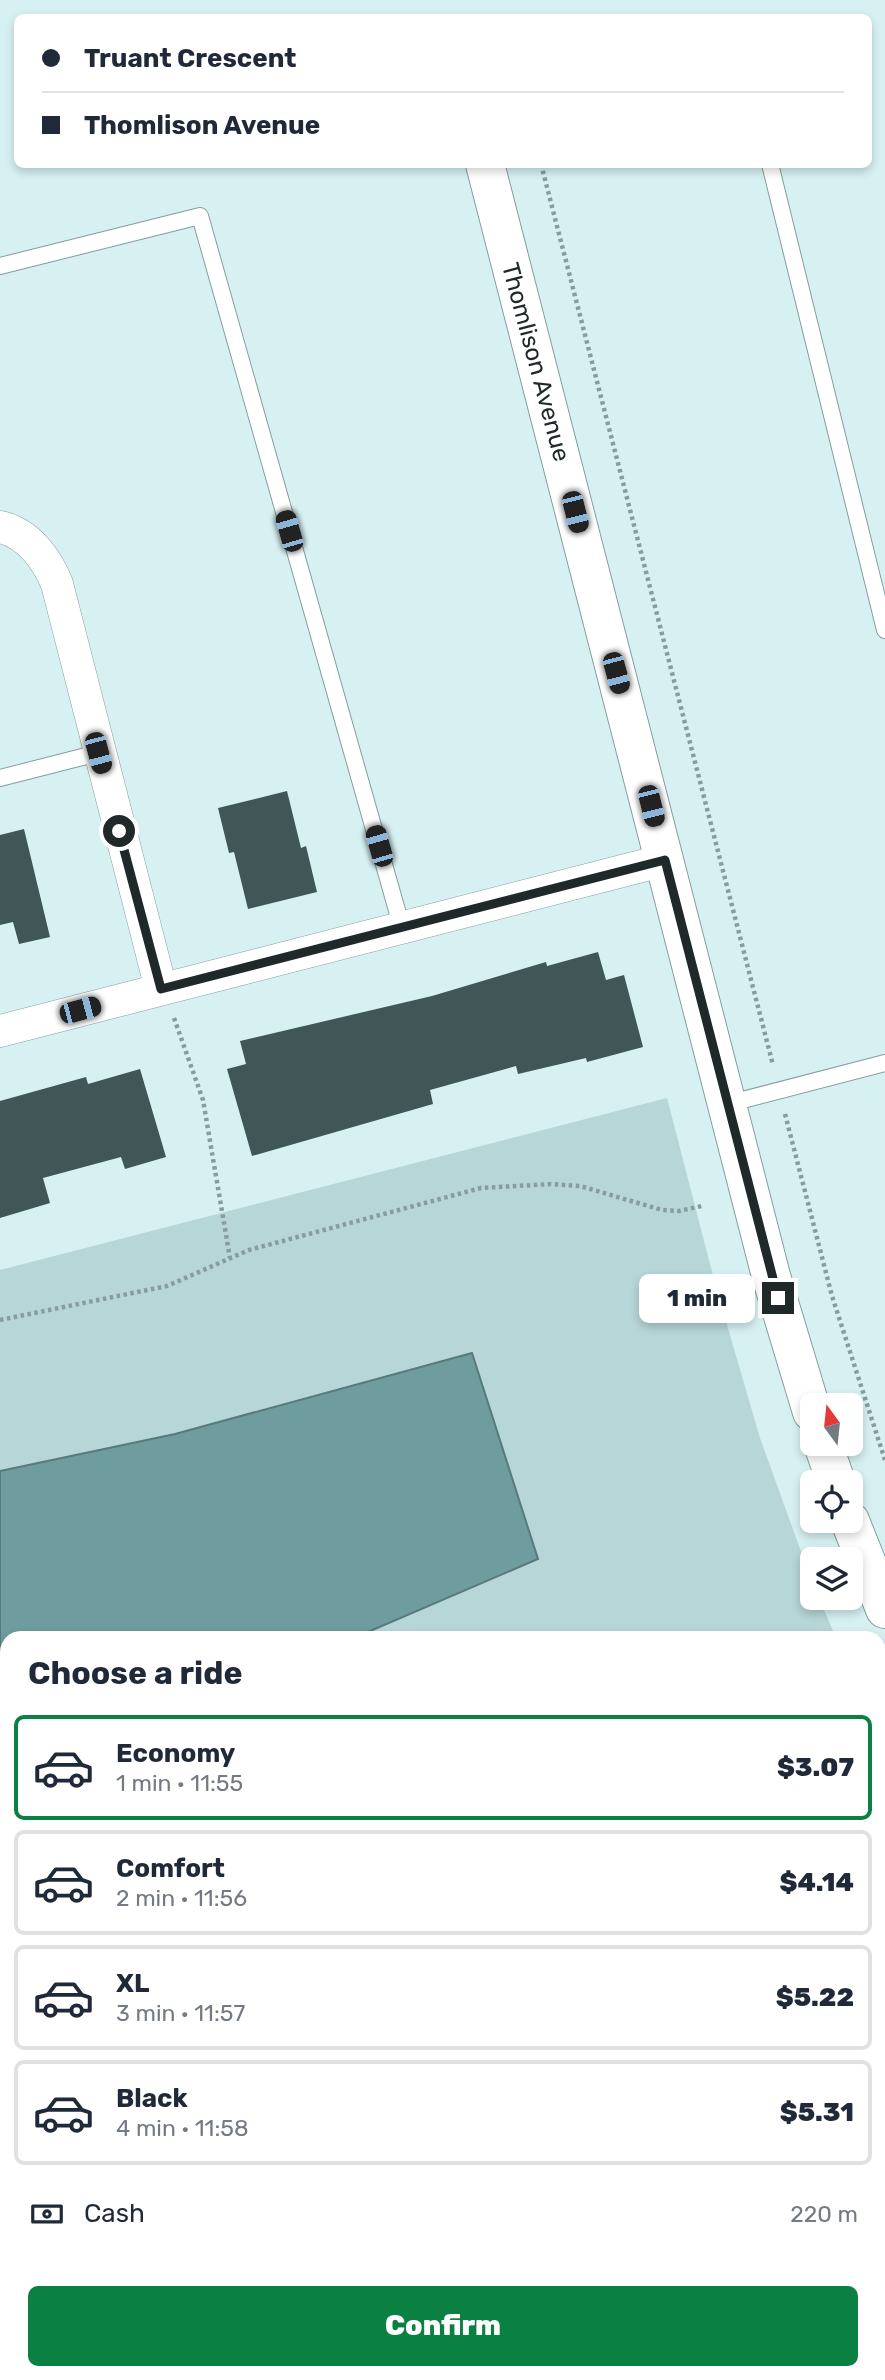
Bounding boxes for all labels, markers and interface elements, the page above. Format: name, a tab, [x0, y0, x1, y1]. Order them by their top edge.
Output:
text: Truant Crescent	[84, 43, 296, 74]
text: Thomlison Avenue	[84, 110, 320, 141]
street label: Thomlison Avenue	[496, 260, 576, 464]
car	[560, 489, 591, 535]
car	[274, 508, 305, 554]
car	[601, 650, 632, 696]
car	[83, 730, 114, 776]
car	[636, 783, 667, 829]
route start	[103, 815, 135, 847]
car	[364, 823, 395, 869]
car	[57, 994, 104, 1026]
callout: 1 min	[638, 1274, 754, 1322]
route end	[762, 1282, 794, 1314]
text: 1 min	[667, 1284, 727, 1312]
north arrow	[800, 1393, 863, 1456]
map controls	[800, 1393, 863, 1610]
button: locate	[800, 1470, 863, 1533]
button: layers	[800, 1547, 863, 1610]
text: Choose a ride	[28, 1654, 242, 1692]
icon: car	[32, 1736, 95, 1799]
text: Economy	[116, 1738, 235, 1769]
text: $3.07	[777, 1752, 854, 1783]
text: 1 min · 11:55	[116, 1769, 243, 1797]
icon: car	[32, 1851, 95, 1914]
text: Comfort	[116, 1853, 225, 1884]
text: $4.14	[780, 1867, 854, 1898]
text: 2 min · 11:56	[116, 1884, 247, 1912]
icon: car	[32, 1966, 95, 2029]
text: XL	[116, 1968, 149, 1999]
text: $5.22	[776, 1982, 854, 2013]
text: 3 min · 11:57	[116, 1999, 245, 2027]
icon: car	[32, 2081, 95, 2144]
text: Black	[116, 2083, 188, 2114]
text: $5.31	[780, 2097, 854, 2128]
text: 4 min · 11:58	[116, 2114, 249, 2142]
icon: cash	[28, 2195, 66, 2233]
text: Cash	[84, 2198, 145, 2229]
text: 220 m	[790, 2200, 858, 2228]
button: Confirm	[28, 2286, 858, 2366]

